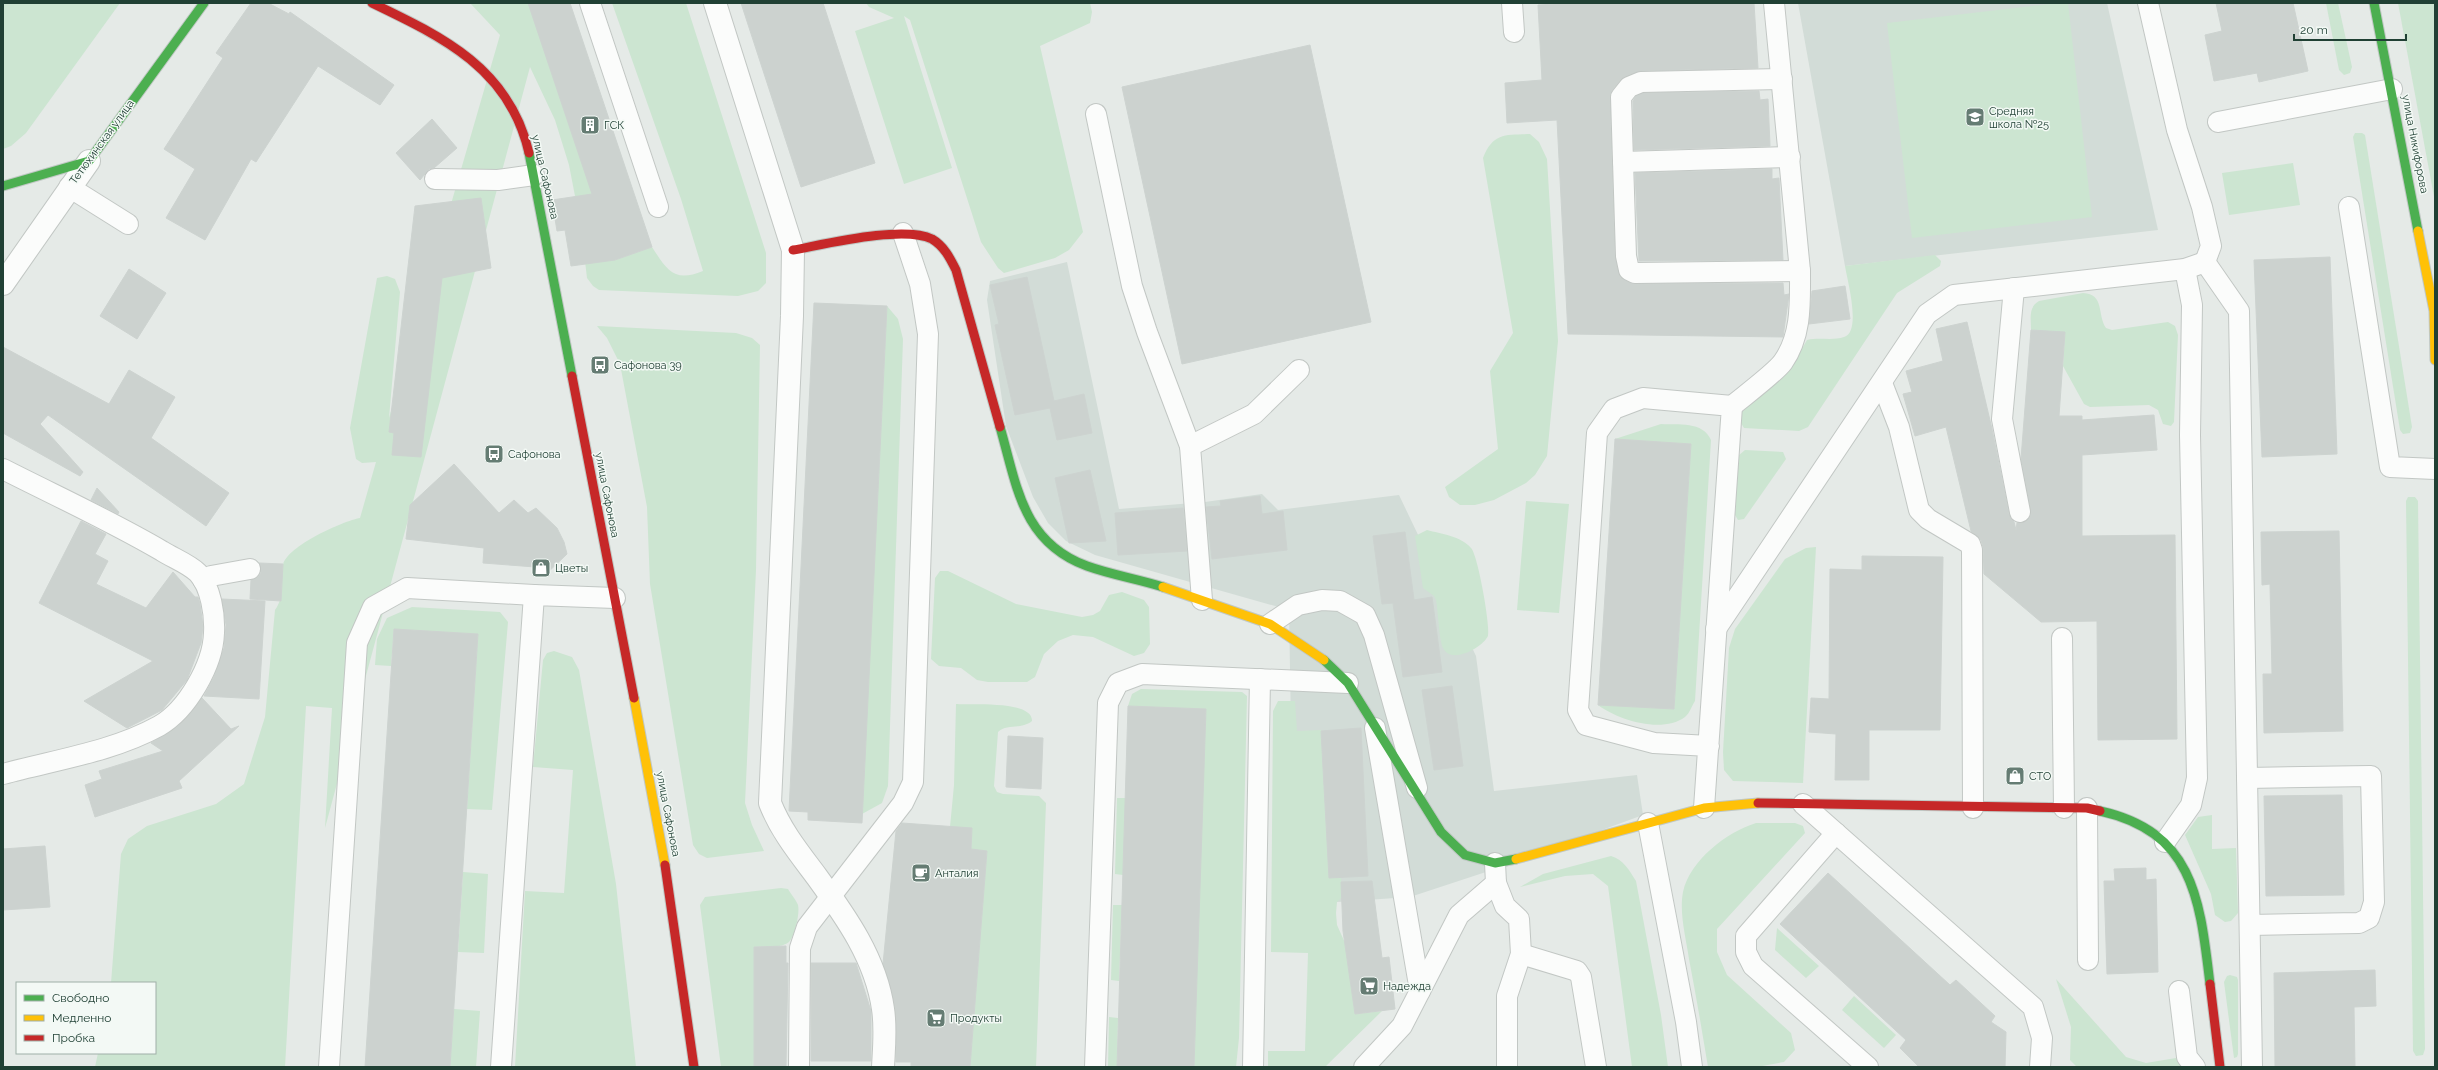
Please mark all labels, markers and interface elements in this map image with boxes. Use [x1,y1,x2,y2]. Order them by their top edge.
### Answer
scale bar [2294,16,2406,42]
text: 20 m [2300,23,2328,37]
street label: улица Никифорова [2399,94,2431,194]
street label: Тетюхинская улица [67,97,137,187]
place label: Средняя школа №25 [1989,105,2049,131]
school or university icon: Средняя школа №25 [1964,106,1986,128]
building icon: ГСК [579,114,601,136]
place label: ГСК [604,119,624,132]
street label: улица Сафонова [529,133,561,221]
bus stop icon: Сафонова 39 [589,354,611,376]
place label: Сафонова 39 [614,359,682,372]
bus stop icon: Сафонова [483,443,505,465]
place label: Сафонова [508,448,561,461]
street label: улица Сафонова [592,451,622,539]
shop icon: Цветы [530,557,552,579]
place label: Цветы [555,562,588,575]
shop icon: СТО [2004,765,2026,787]
street label: улица Сафонова [653,770,683,858]
place label: СТО [2029,770,2051,783]
cafe icon: Анталия [910,862,932,884]
place label: Анталия [935,867,979,880]
supermarket icon: Надежда [1358,975,1380,997]
place label: Надежда [1383,980,1431,993]
legend [16,982,156,1054]
text: Свободно [52,991,109,1005]
supermarket icon: Продукты [925,1007,947,1029]
text: Медленно [52,1011,111,1025]
place label: Продукты [950,1012,1002,1025]
text: Пробка [52,1031,95,1045]

